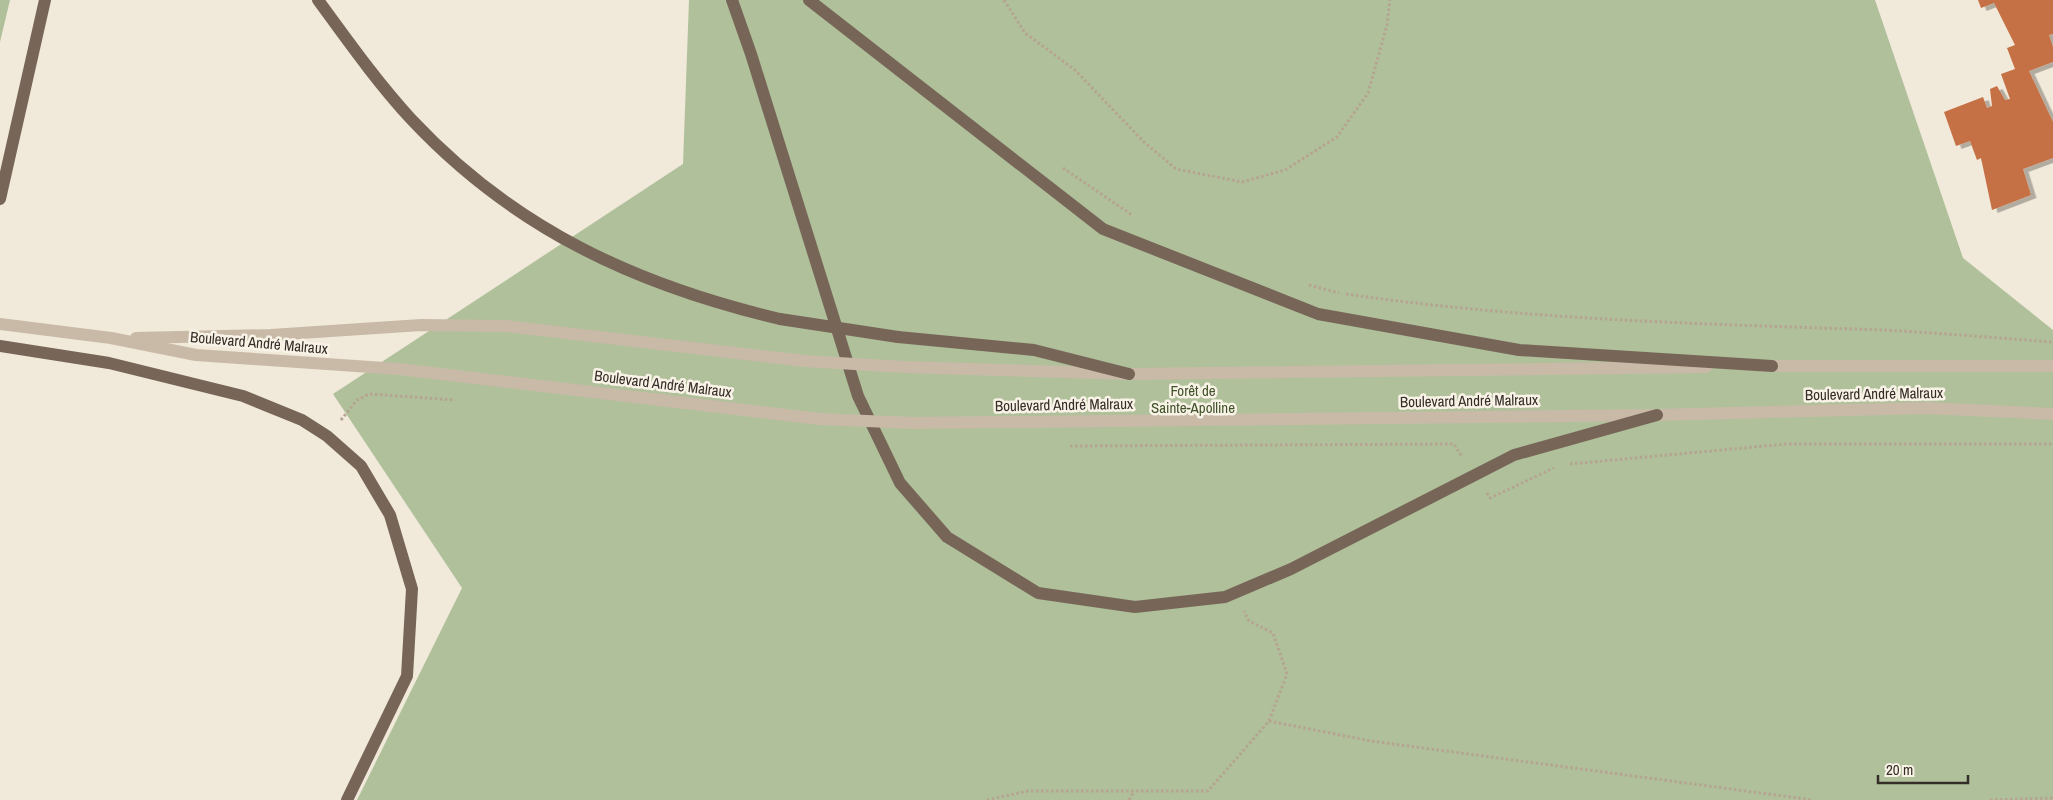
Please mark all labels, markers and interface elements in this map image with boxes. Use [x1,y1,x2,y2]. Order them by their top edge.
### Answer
street label: Boulevard André Malraux [189,326,330,359]
street label: Boulevard André Malraux [593,365,734,402]
park label: Forêt de Sainte-Apolline [1151,380,1235,418]
street label: Boulevard André Malraux [1805,382,1944,405]
street label: Boulevard André Malraux [1400,389,1539,412]
street label: Boulevard André Malraux [995,393,1134,416]
scale bar [1878,752,1968,784]
text: 20 m [1886,759,1913,780]

